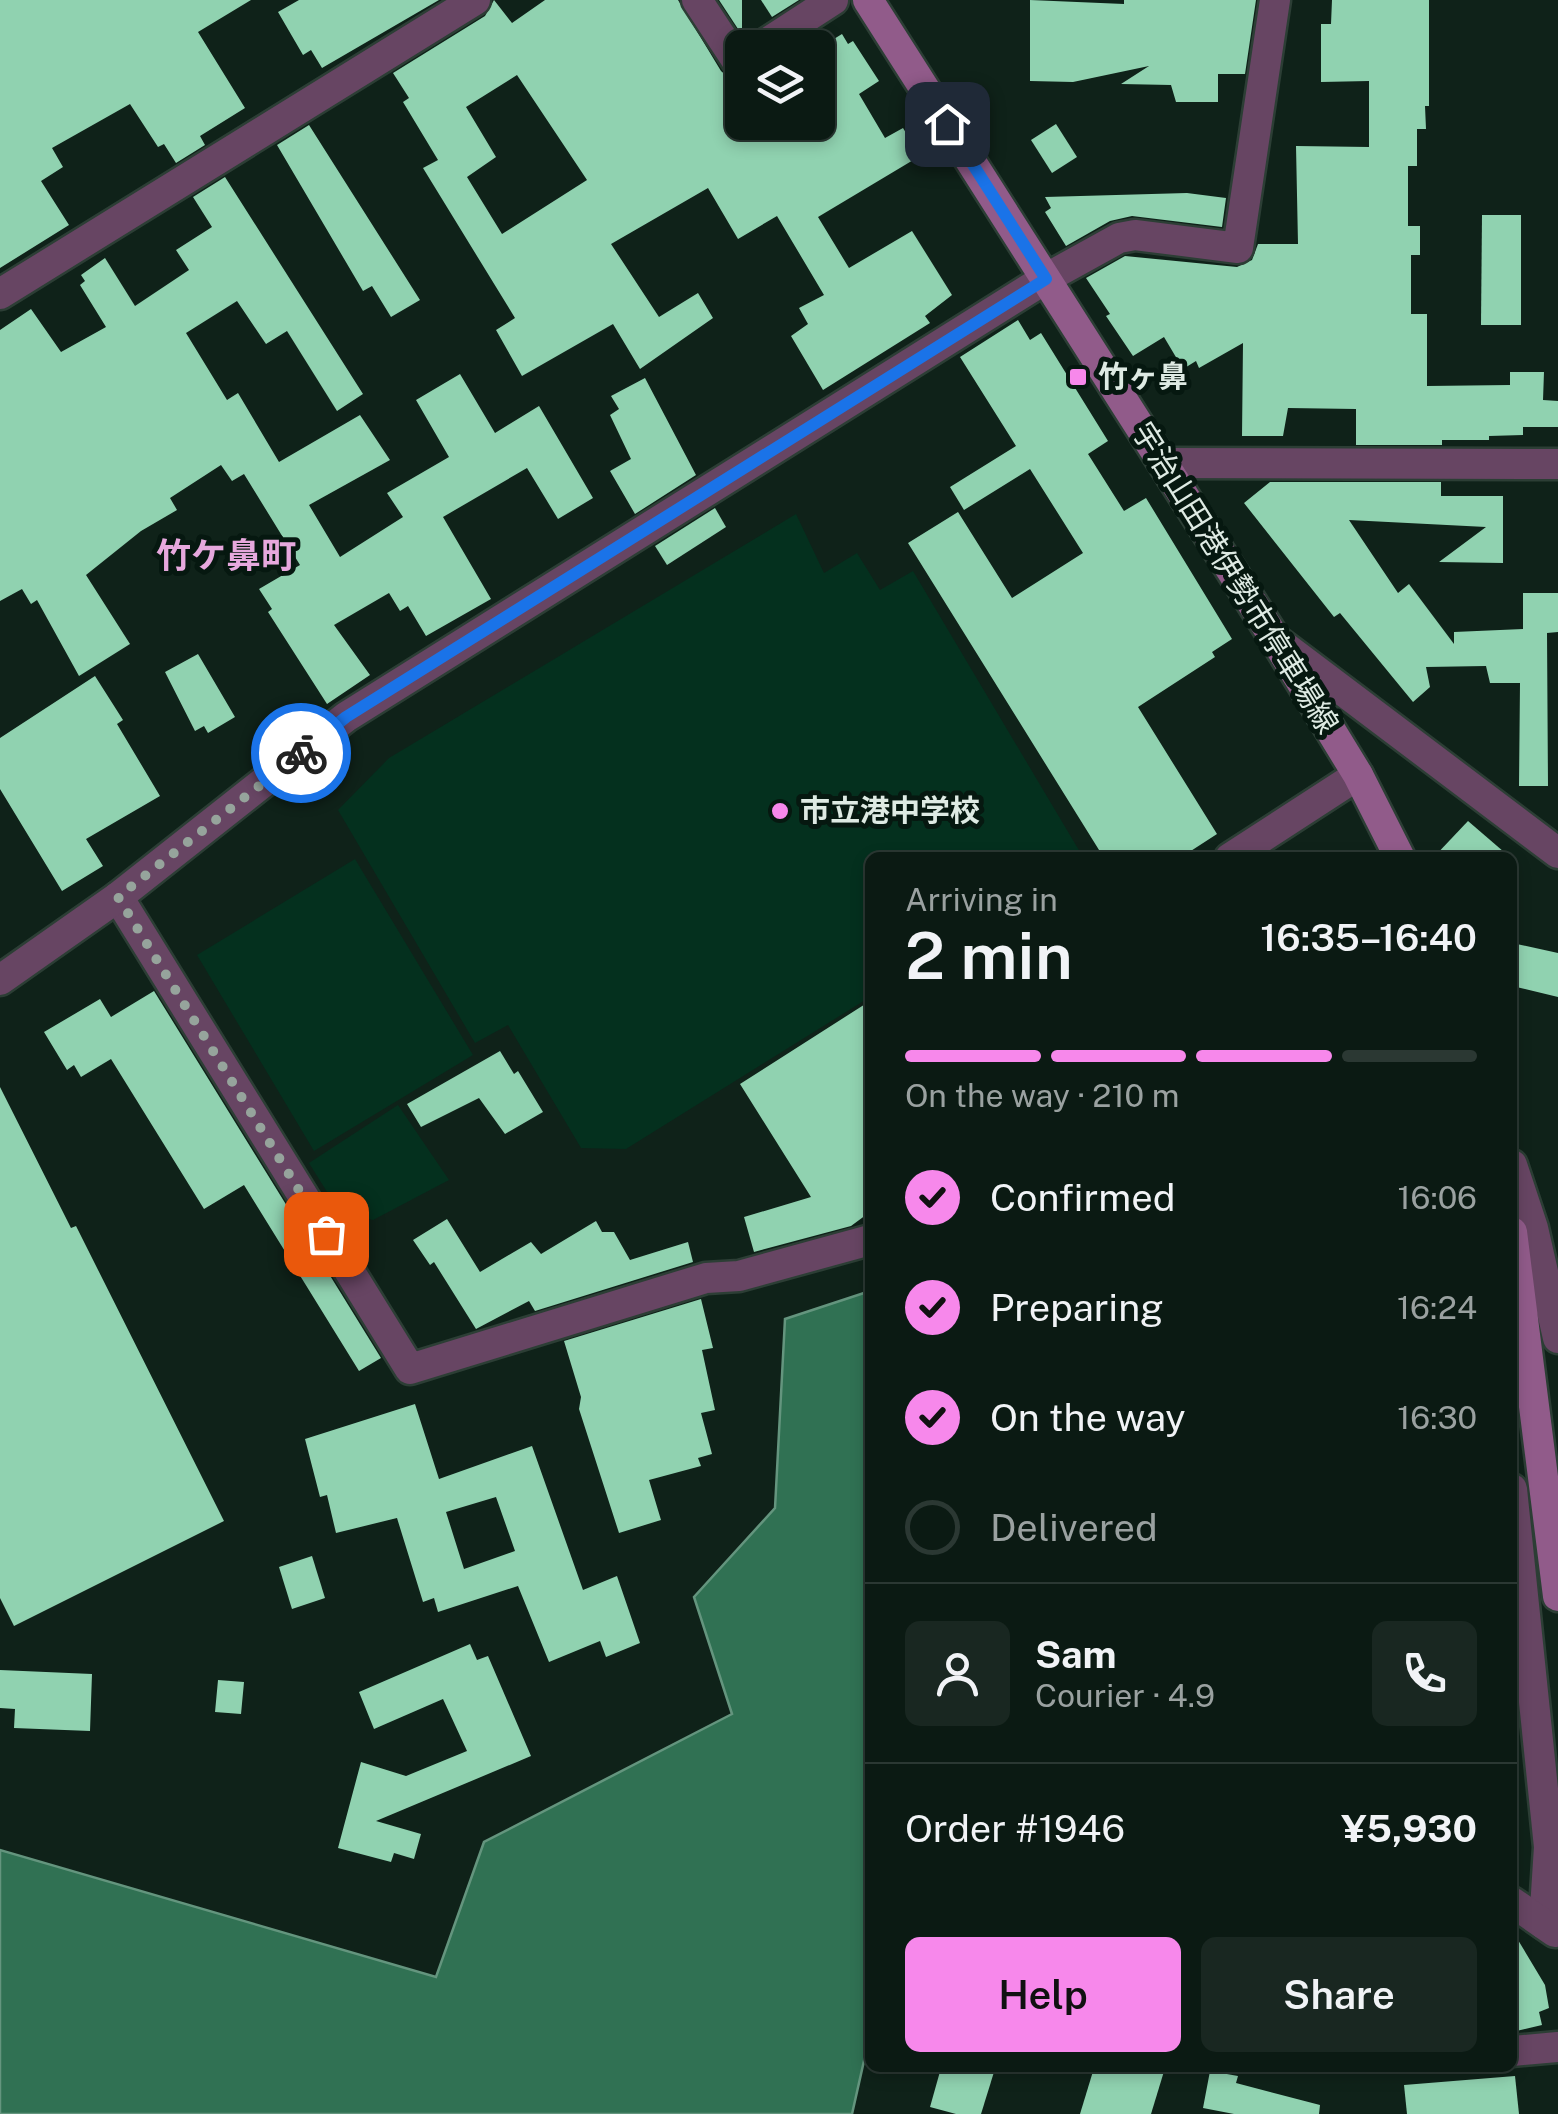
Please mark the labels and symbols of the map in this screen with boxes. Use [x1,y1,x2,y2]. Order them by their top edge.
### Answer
pin [905,82,990,167]
place label: 竹ヶ鼻 [1098,358,1188,394]
marker: 竹ヶ鼻 [1067,366,1089,388]
street label: 宇治山田港伊勢市停車場線 [1125,415,1346,740]
district label: 竹ケ鼻町 [156,535,296,576]
courier [251,703,351,803]
place label: 市立港中学校 [800,792,980,828]
marker: 市立港中学校 [769,800,791,822]
pin [284,1192,369,1277]

